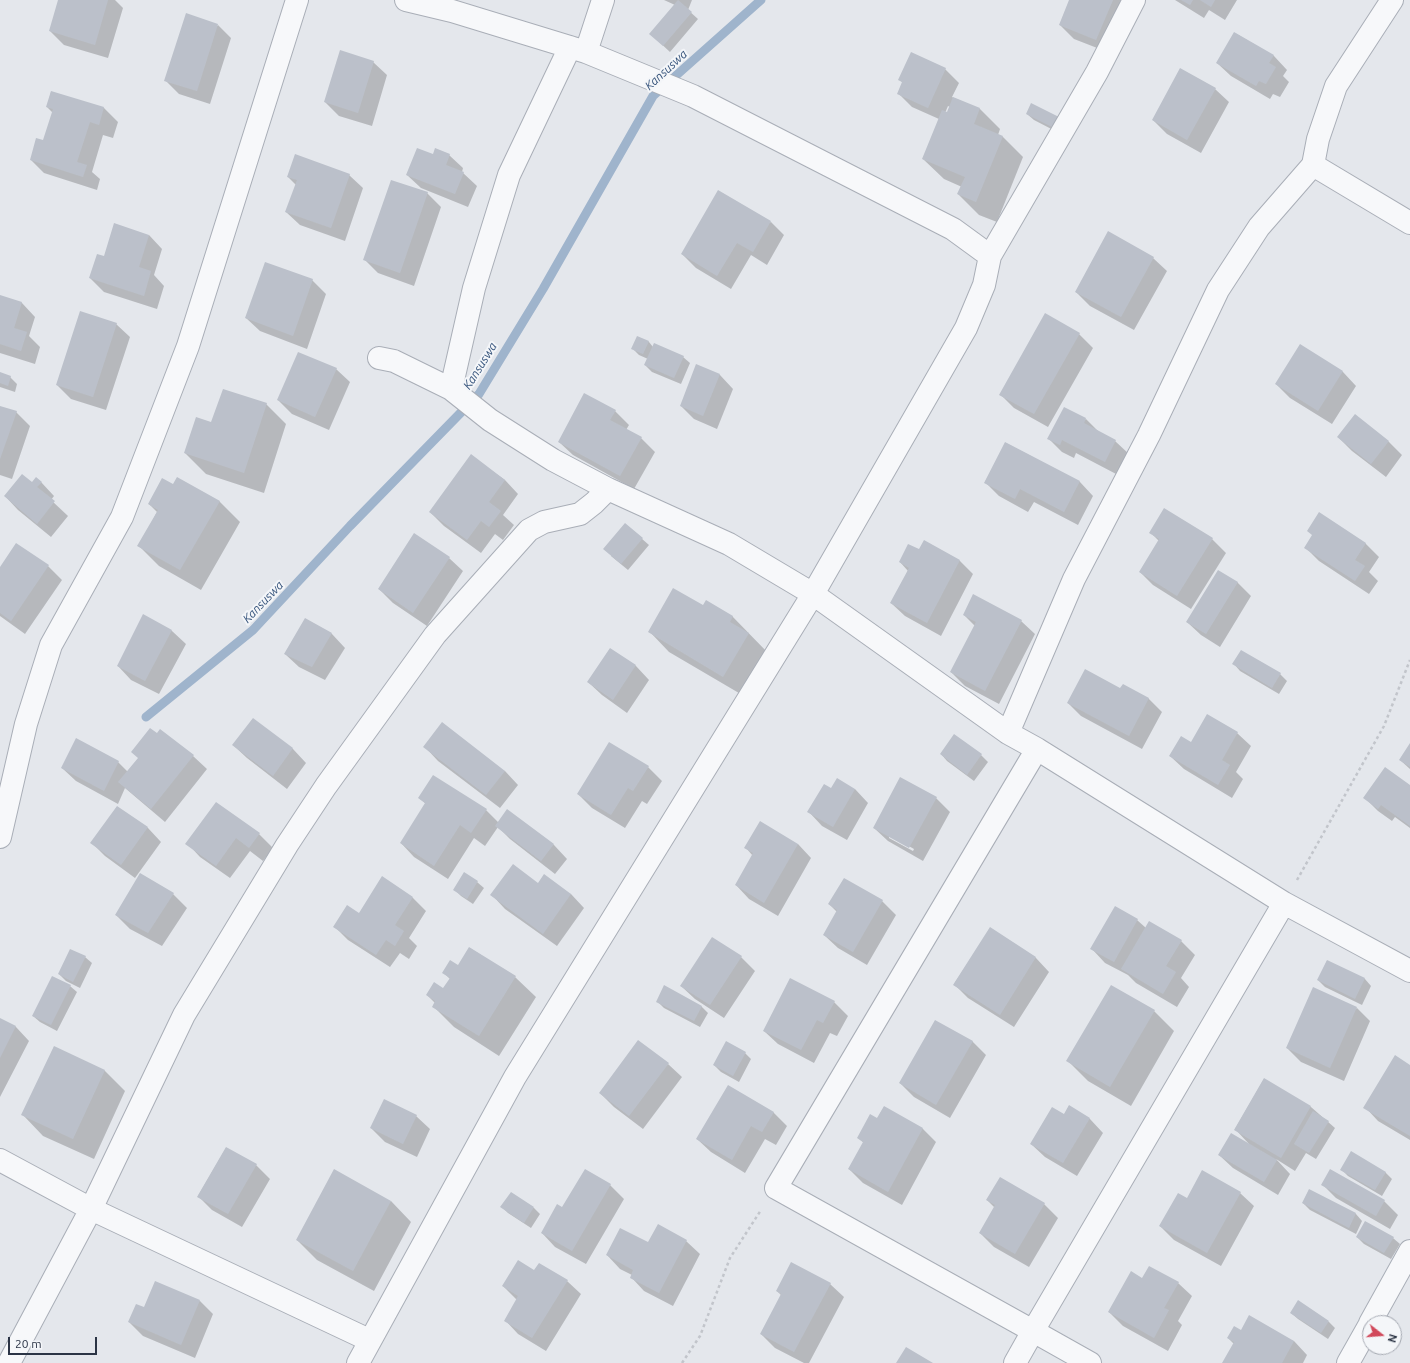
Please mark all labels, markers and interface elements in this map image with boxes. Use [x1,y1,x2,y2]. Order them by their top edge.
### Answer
water label: Kansuswa [642,47,690,93]
water label: Kansuswa [460,340,500,392]
water label: Kansuswa [240,578,286,626]
north arrow [1362,1315,1402,1355]
scale bar [10,1329,99,1355]
text: N [1386,1333,1399,1344]
text: 20 m [15,1337,42,1350]

